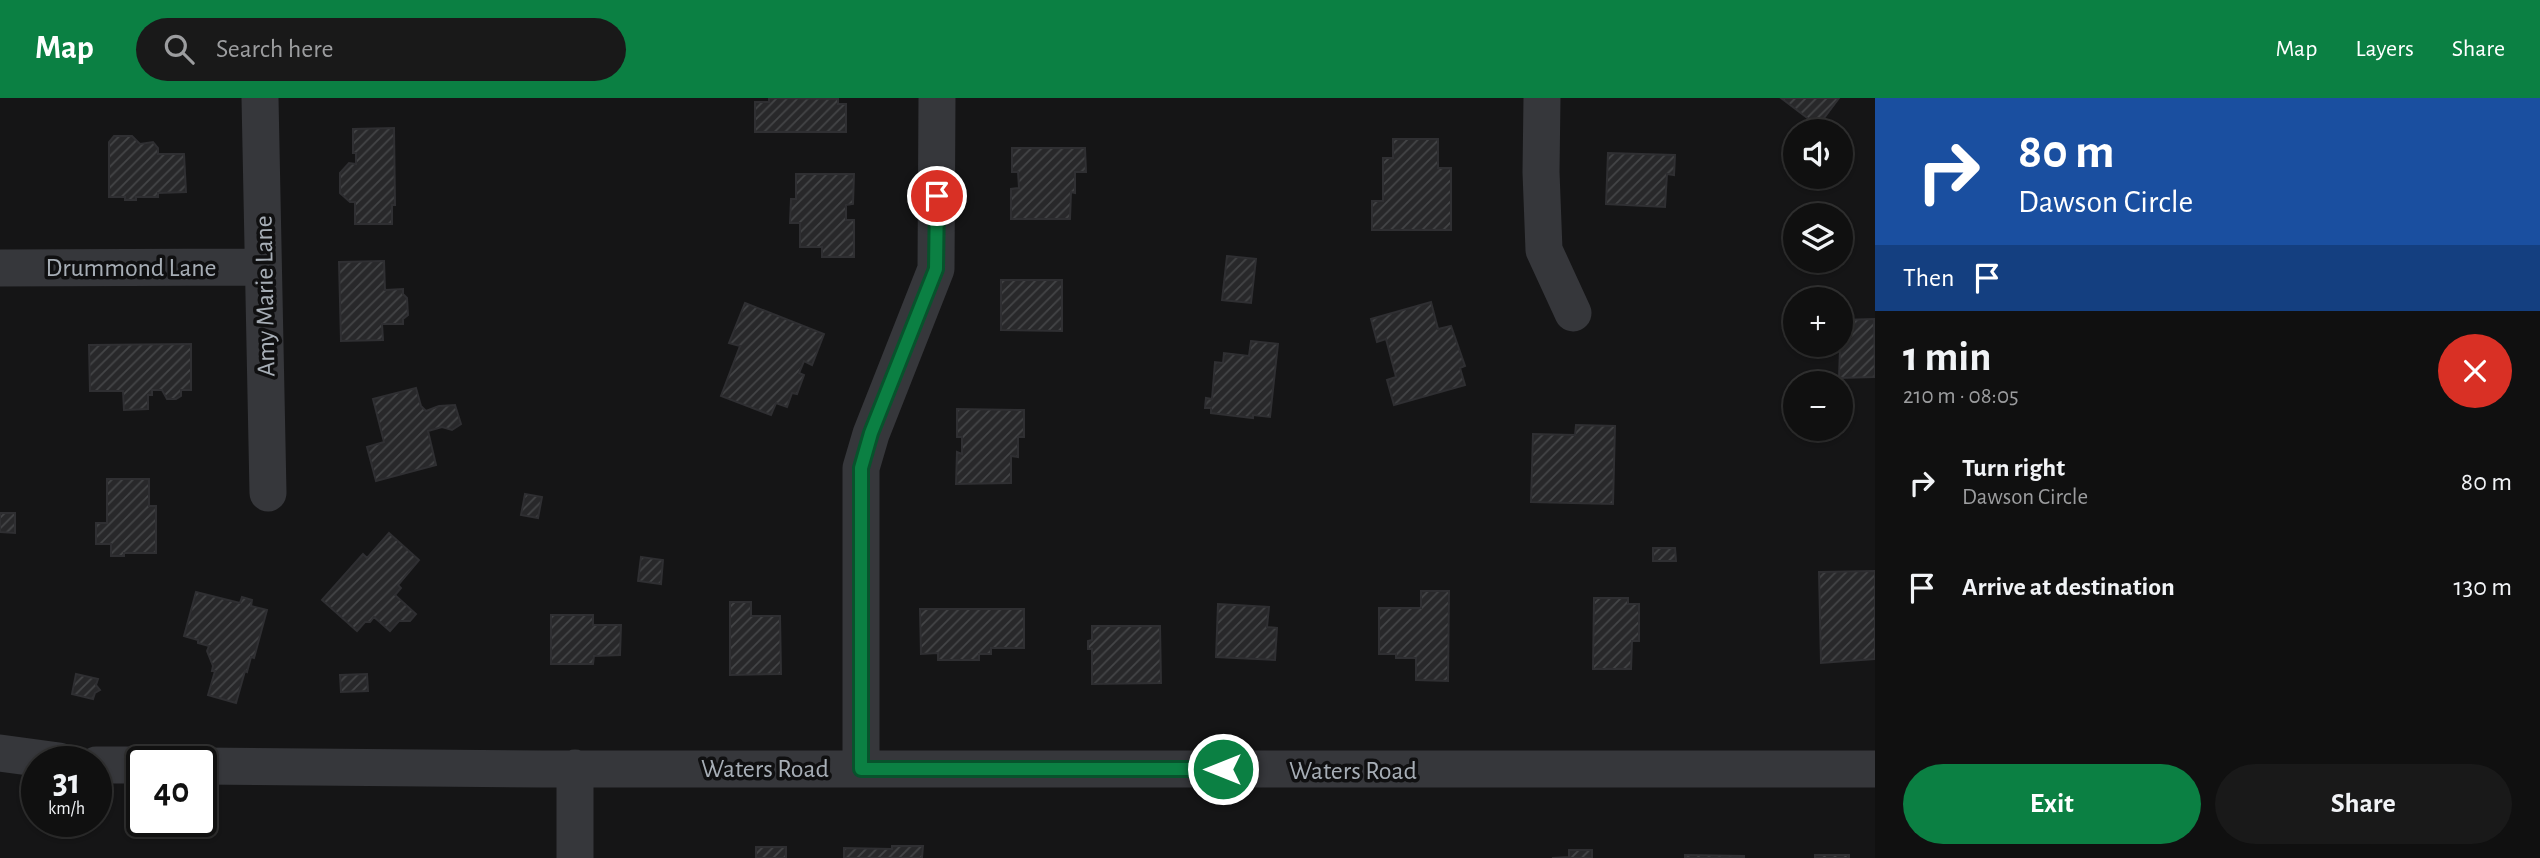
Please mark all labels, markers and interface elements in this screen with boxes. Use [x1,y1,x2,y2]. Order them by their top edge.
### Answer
search box [136,18,626,81]
icon: search [160,30,198,68]
text: Map [35,32,94,65]
text: Search here [216,36,334,62]
text: Map [2275,37,2317,61]
text: Layers [2355,37,2414,61]
text: Share [2452,37,2505,61]
map controls [1783,119,1853,441]
button: sound [1783,119,1853,189]
icon: right [1903,126,1994,217]
text: 80 m [2018,128,2115,177]
pin [907,166,967,226]
icon: arrive [918,177,956,215]
text: Dawson Circle [2018,186,2193,218]
button: layers [1783,203,1853,273]
street label: Amy Marie Lane [251,215,279,377]
street label: Drummond Lane [45,255,217,281]
icon: arrive [1968,259,2006,297]
text: Then [1903,265,1954,291]
button: + [1783,287,1853,357]
button: close [2438,334,2512,408]
text: 1 min [1903,336,1992,378]
button: − [1783,371,1853,441]
text: 210 m · 08:05 [1903,385,2019,408]
text: Turn right [1962,455,2065,481]
icon: right [1903,464,1941,502]
text: 80 m [2461,469,2512,495]
text: Dawson Circle [1962,486,2088,509]
icon: arrive [1903,569,1941,607]
text: Arrive at destination [1962,574,2175,600]
text: 130 m [2454,574,2512,600]
position arrow [1186,732,1260,806]
speed limit sign: 40 [126,746,217,837]
street label: Waters Road [701,756,829,782]
street label: Waters Road [1289,758,1417,784]
button: Exit [1903,764,2201,844]
button: Share [2215,764,2512,844]
text: 31 [53,765,80,800]
text: km/h [48,800,85,818]

